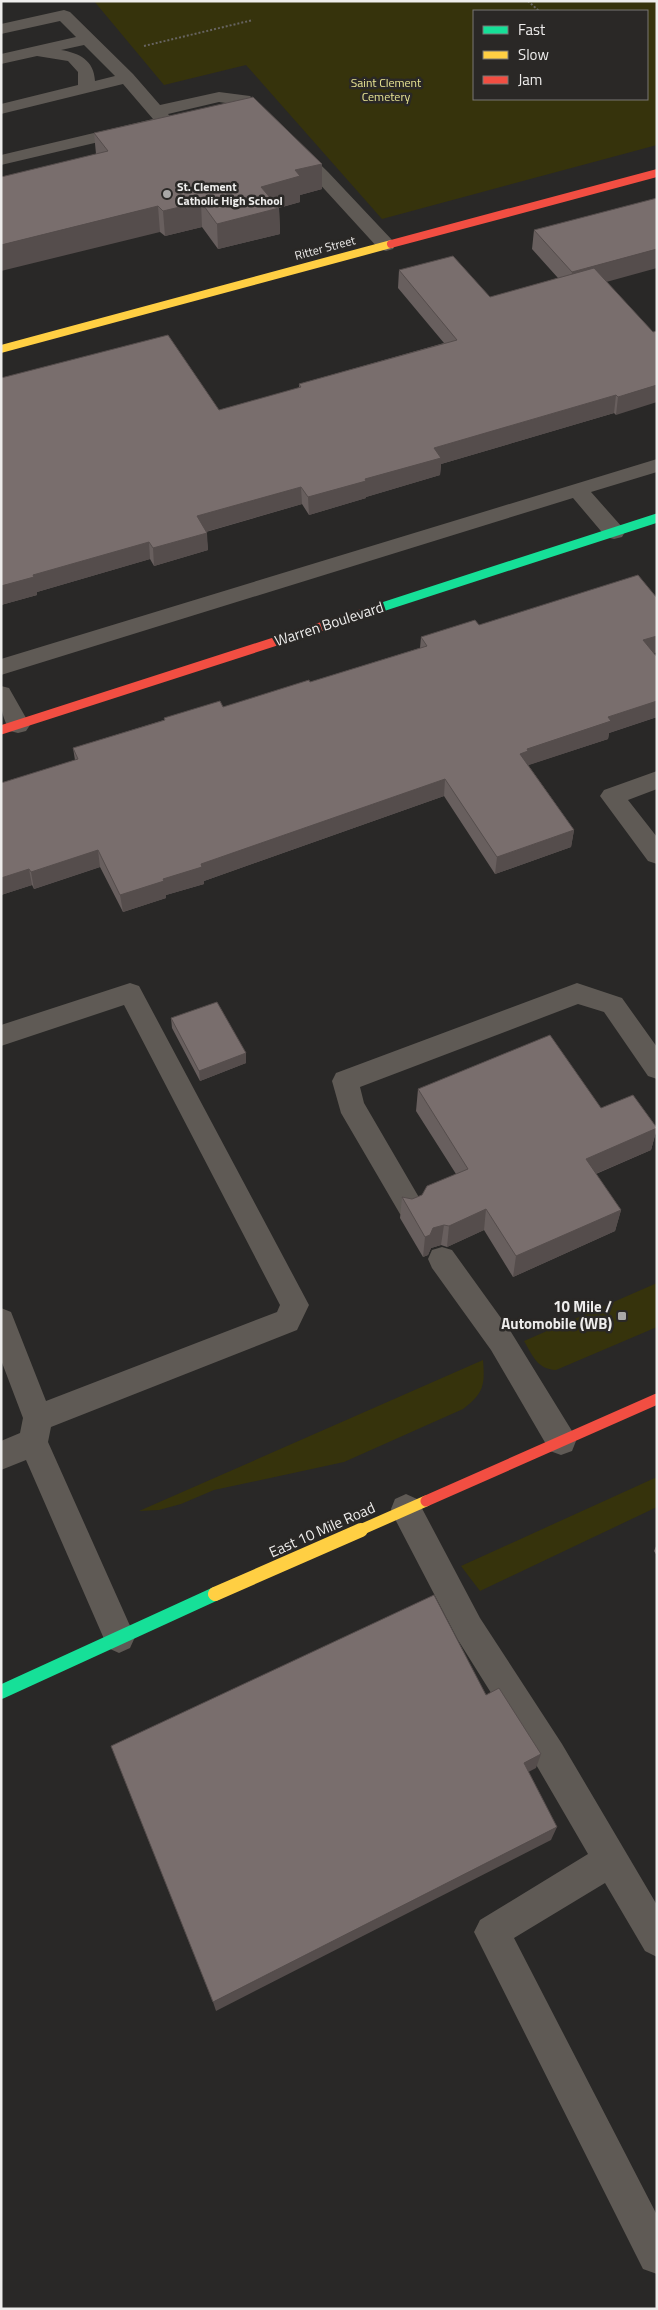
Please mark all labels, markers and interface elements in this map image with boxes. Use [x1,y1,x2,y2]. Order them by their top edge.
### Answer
legend [473,10,648,100]
text: Fast [518,18,546,41]
text: Slow [518,43,549,66]
text: Jam [518,68,542,91]
park label: Saint Clement Cemetery [351,73,422,106]
place label: St. Clement Catholic High School [177,177,283,210]
marker: St. Clement Catholic High School [161,188,173,200]
street label: Ritter Street [292,230,358,265]
street label: Warren Boulevard [271,595,386,652]
place label: 10 Mile / Automobile (WB) [501,1295,612,1335]
marker: 10 Mile / Automobile (WB) [616,1310,628,1322]
street label: East 10 Mile Road [265,1496,379,1563]

